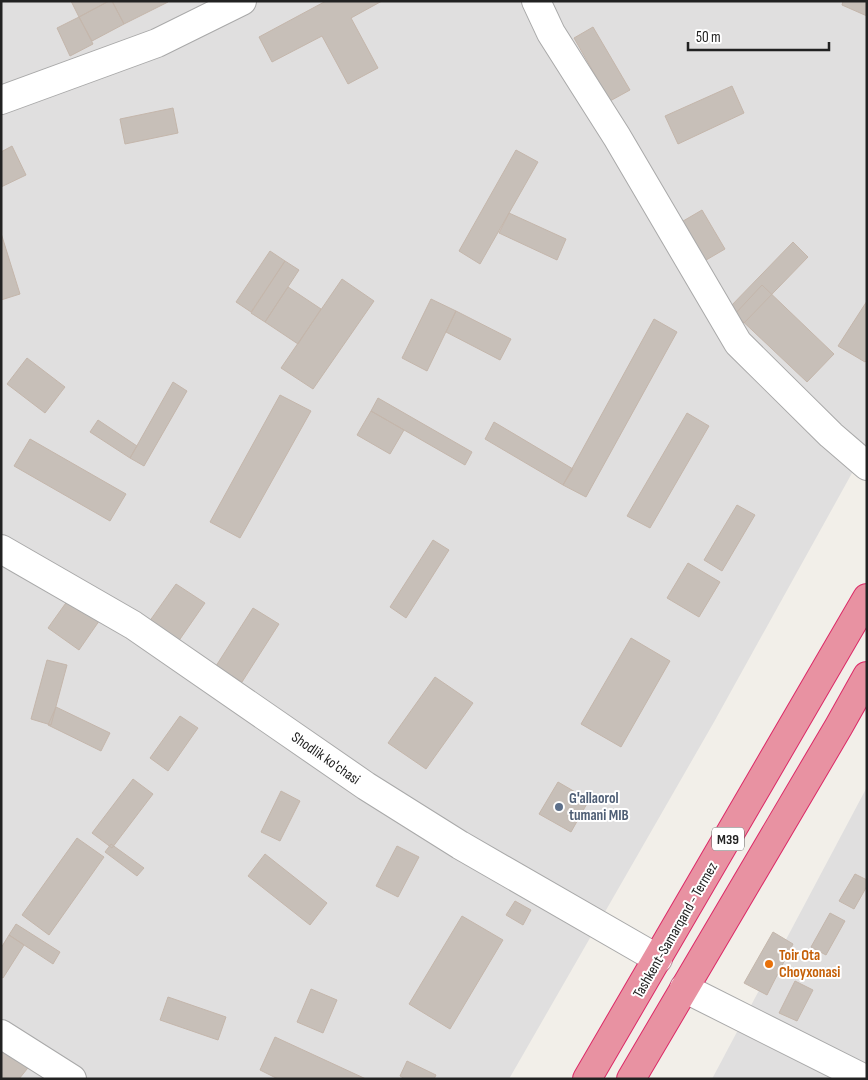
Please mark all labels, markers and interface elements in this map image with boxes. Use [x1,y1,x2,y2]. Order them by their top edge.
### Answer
scale bar [688,20,829,52]
text: 50 m [696,28,721,47]
street label: Shodlik ko'chasi [288,728,364,789]
place label: G'allaorol tumani MIB [569,789,629,825]
marker: G'allaorol tumani MIB [553,801,565,813]
road number: M39 [712,828,744,851]
street label: Tashkent-Samarqand - Termez [629,858,722,1002]
place label: Toir Ota Choyxonasi [779,946,840,982]
marker: Toir Ota Choyxonasi [763,958,775,970]

